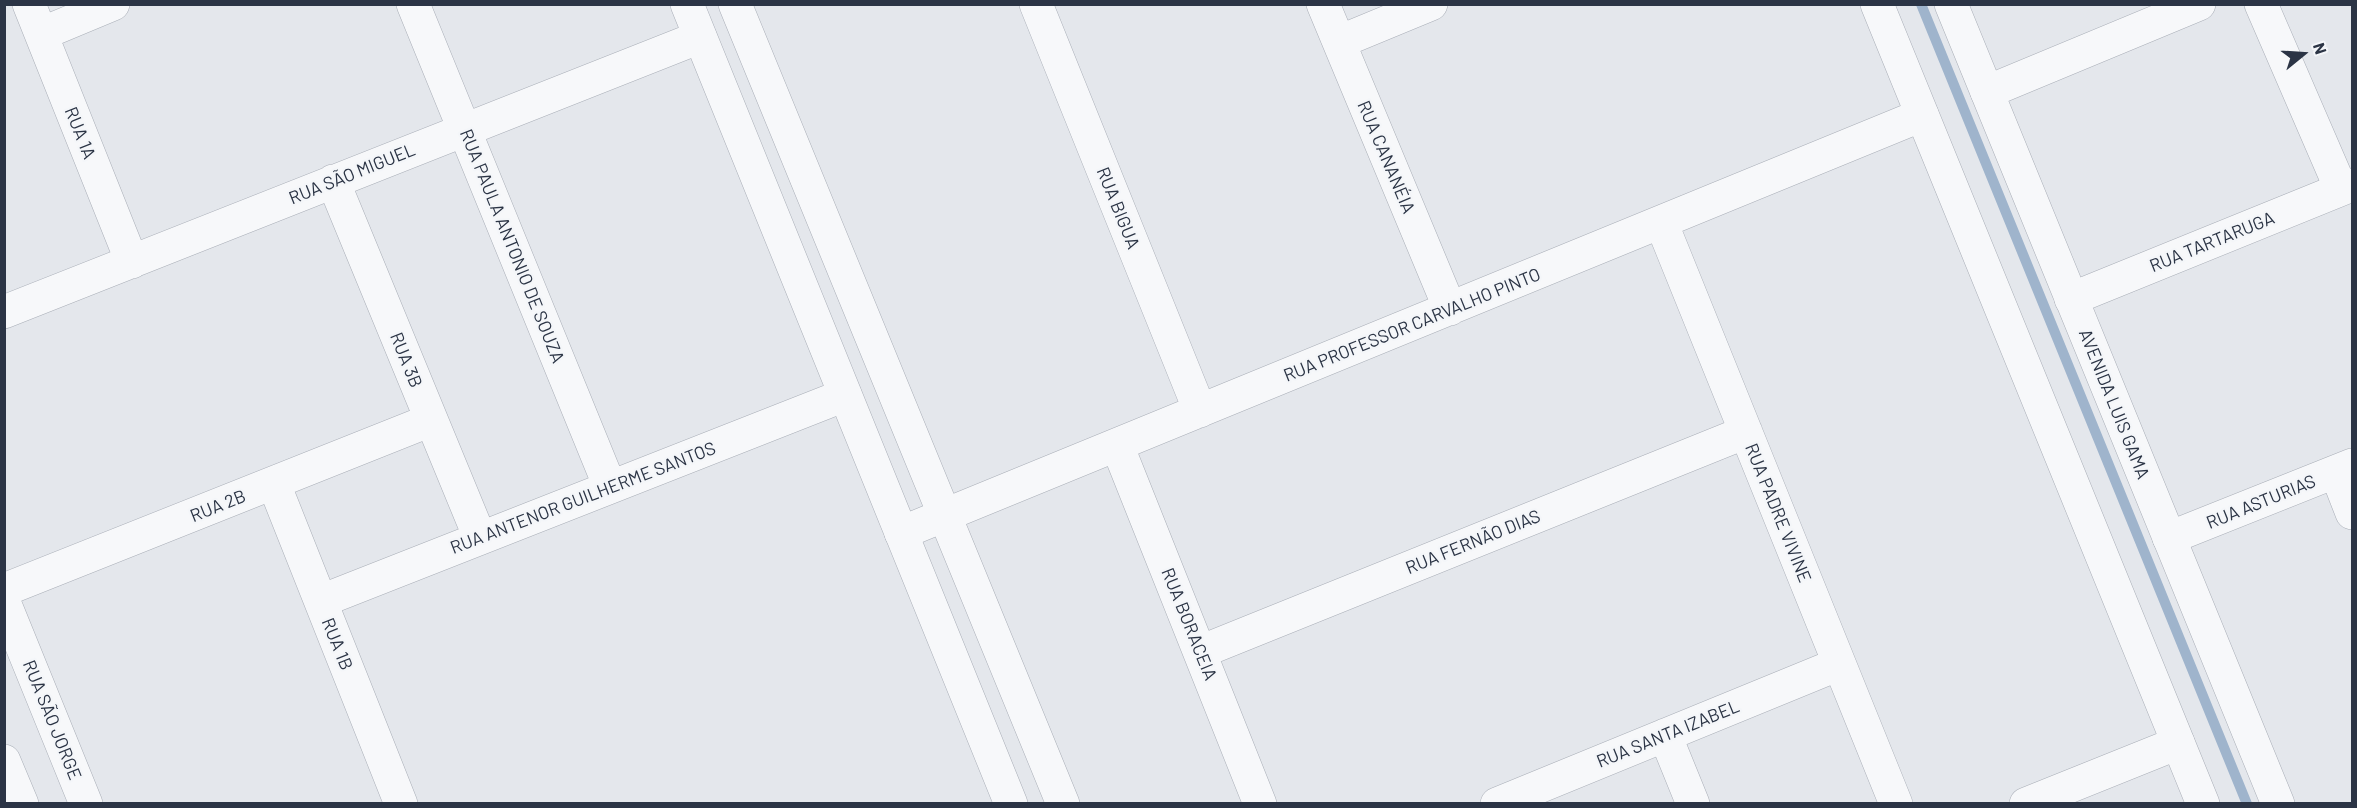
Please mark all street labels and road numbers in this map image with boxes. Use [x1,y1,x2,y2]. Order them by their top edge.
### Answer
street label: RUA CANANÉIA [1353,97,1419,217]
street label: RUA 1A [60,104,100,162]
street label: RUA PAULA ANTONIO DE SOUZA [455,126,569,366]
street label: RUA SÃO MIGUEL [286,139,418,209]
street label: RUA BIGUA [1092,164,1144,252]
street label: RUA TARTARUGA [2146,207,2278,277]
street label: RUA PROFESSOR CARVALHO PINTO [1280,263,1544,387]
street label: AVENIDA LUIS GAMA [2074,326,2154,482]
street label: RUA 3B [385,329,427,391]
street label: RUA ANTENOR GUILHERME SANTOS [447,437,719,559]
street label: RUA PADRE VIVINE [1740,440,1816,586]
street label: RUA ASTURIAS [2203,470,2319,534]
street label: RUA 2B [187,485,249,527]
street label: RUA FERNÃO DIAS [1402,505,1544,579]
street label: RUA BORACEIA [1157,565,1221,683]
street label: RUA 1B [317,615,357,673]
street label: RUA SÃO JORGE [18,657,86,783]
street label: RUA SANTA IZABEL [1593,695,1743,773]

